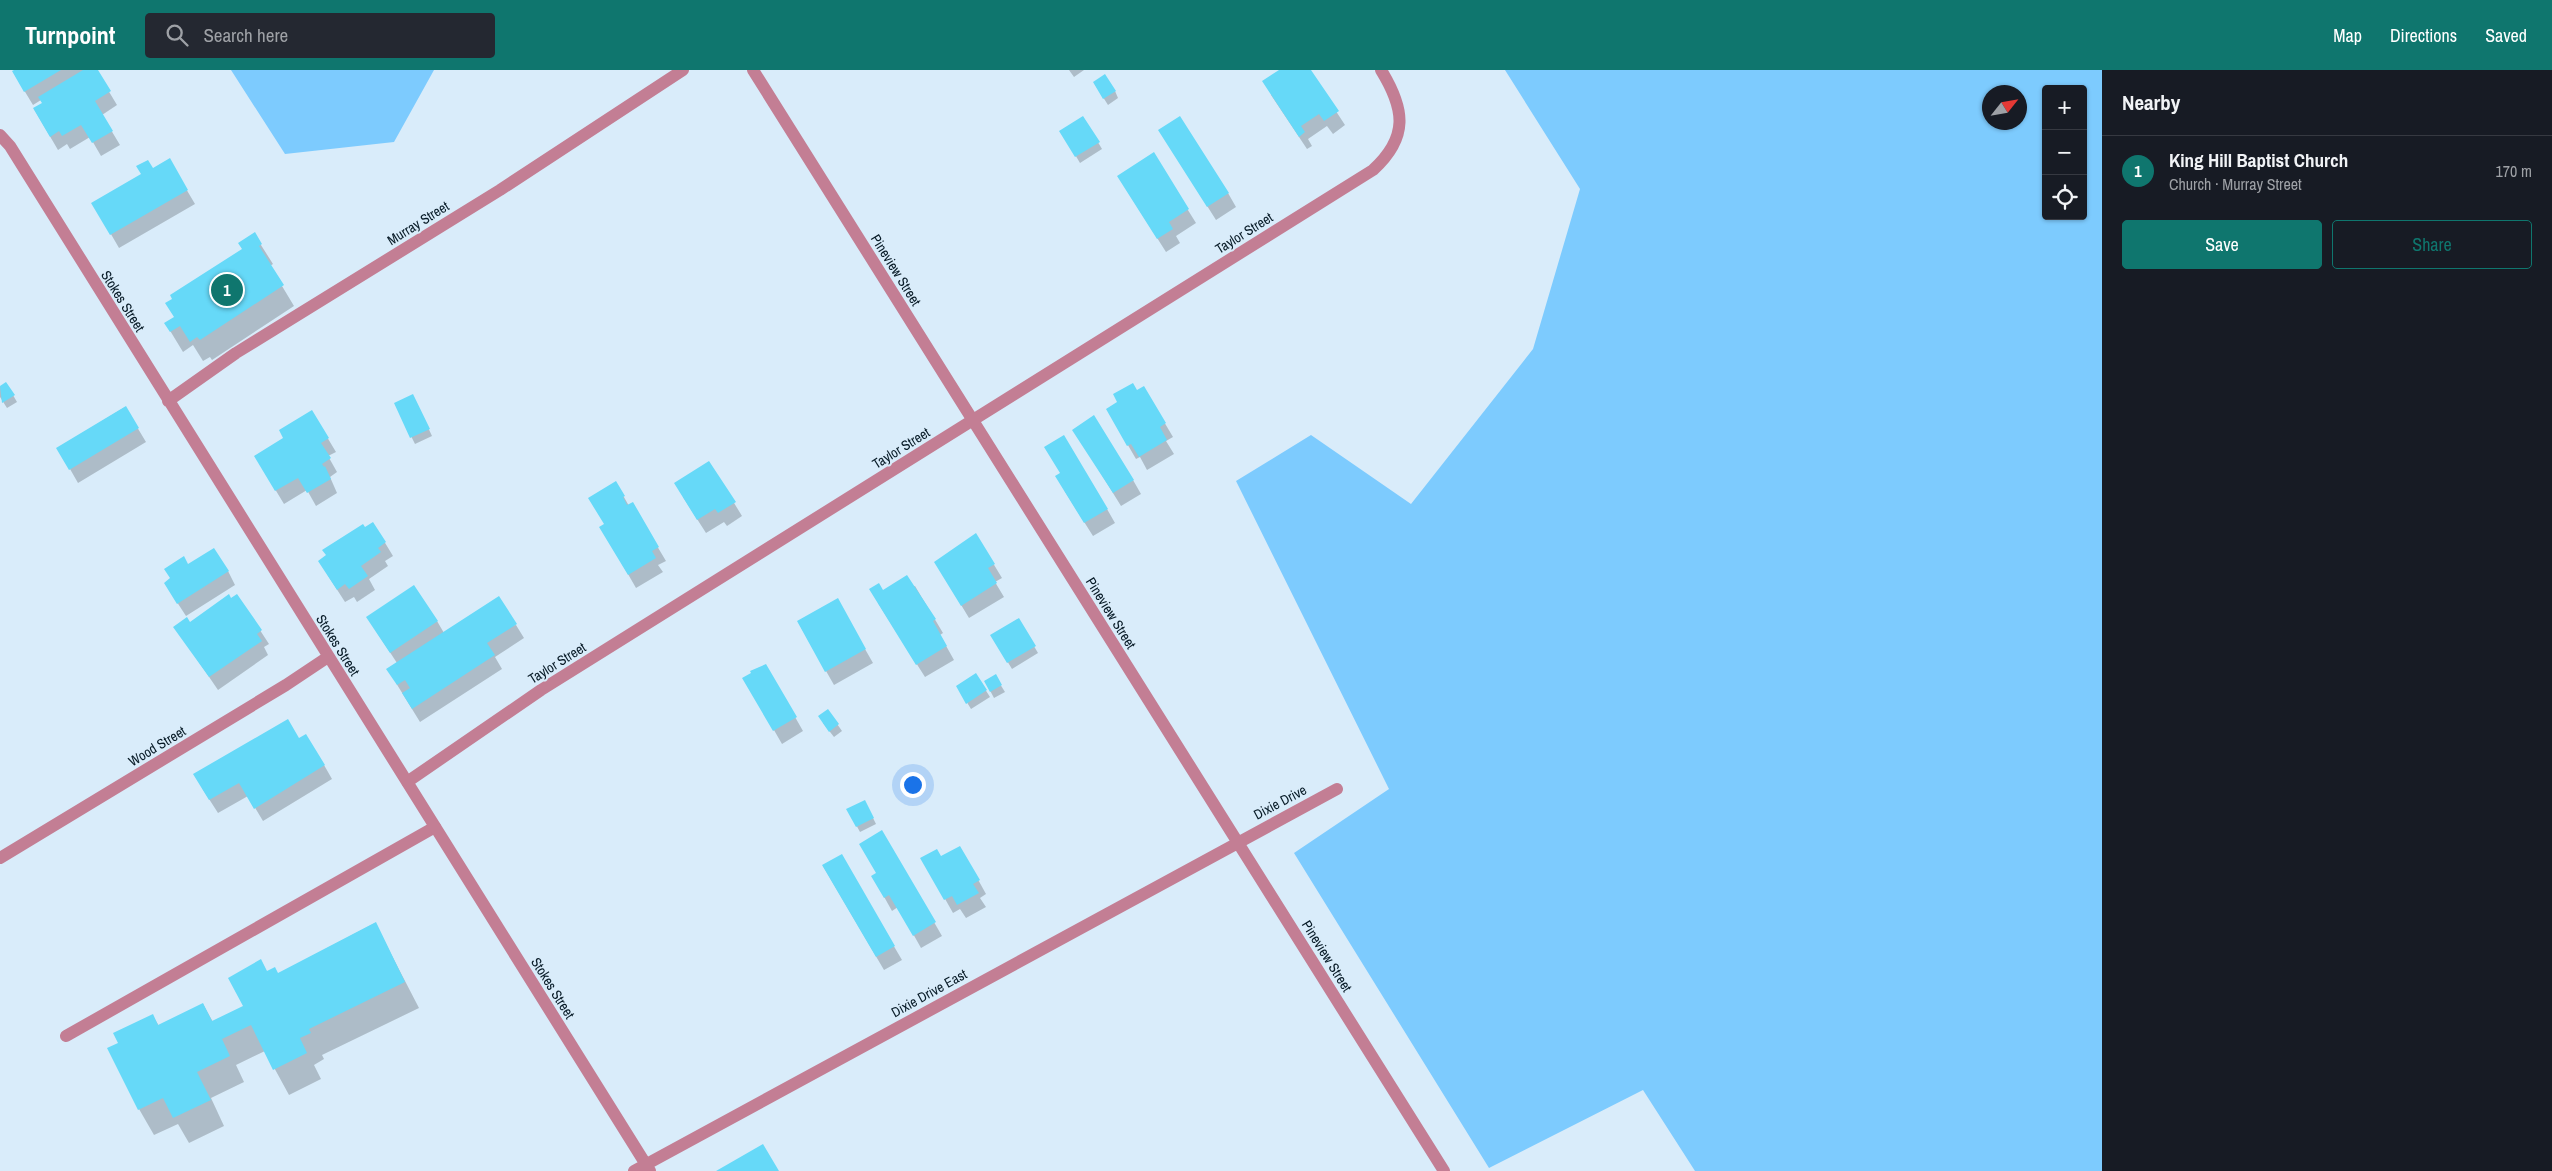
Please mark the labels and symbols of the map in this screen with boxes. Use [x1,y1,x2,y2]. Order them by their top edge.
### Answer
north arrow [1982,85,2027,130]
street label: Murray Street [384,197,452,249]
street label: Taylor Street [1212,208,1276,258]
street label: Pineview Street [867,231,925,309]
street label: Stokes Street [97,267,149,335]
pin: 1 [211,271,243,309]
street label: Taylor Street [869,423,933,473]
street label: Pineview Street [1082,574,1140,652]
street label: Stokes Street [312,611,364,679]
street label: Taylor Street [525,638,589,688]
street label: Wood Street [125,722,189,770]
your location [900,772,926,798]
street label: Dixie Drive [1250,781,1310,823]
street label: Pineview Street [1298,917,1356,995]
street label: Stokes Street [527,954,579,1022]
street label: Dixie Drive East [888,965,970,1021]

